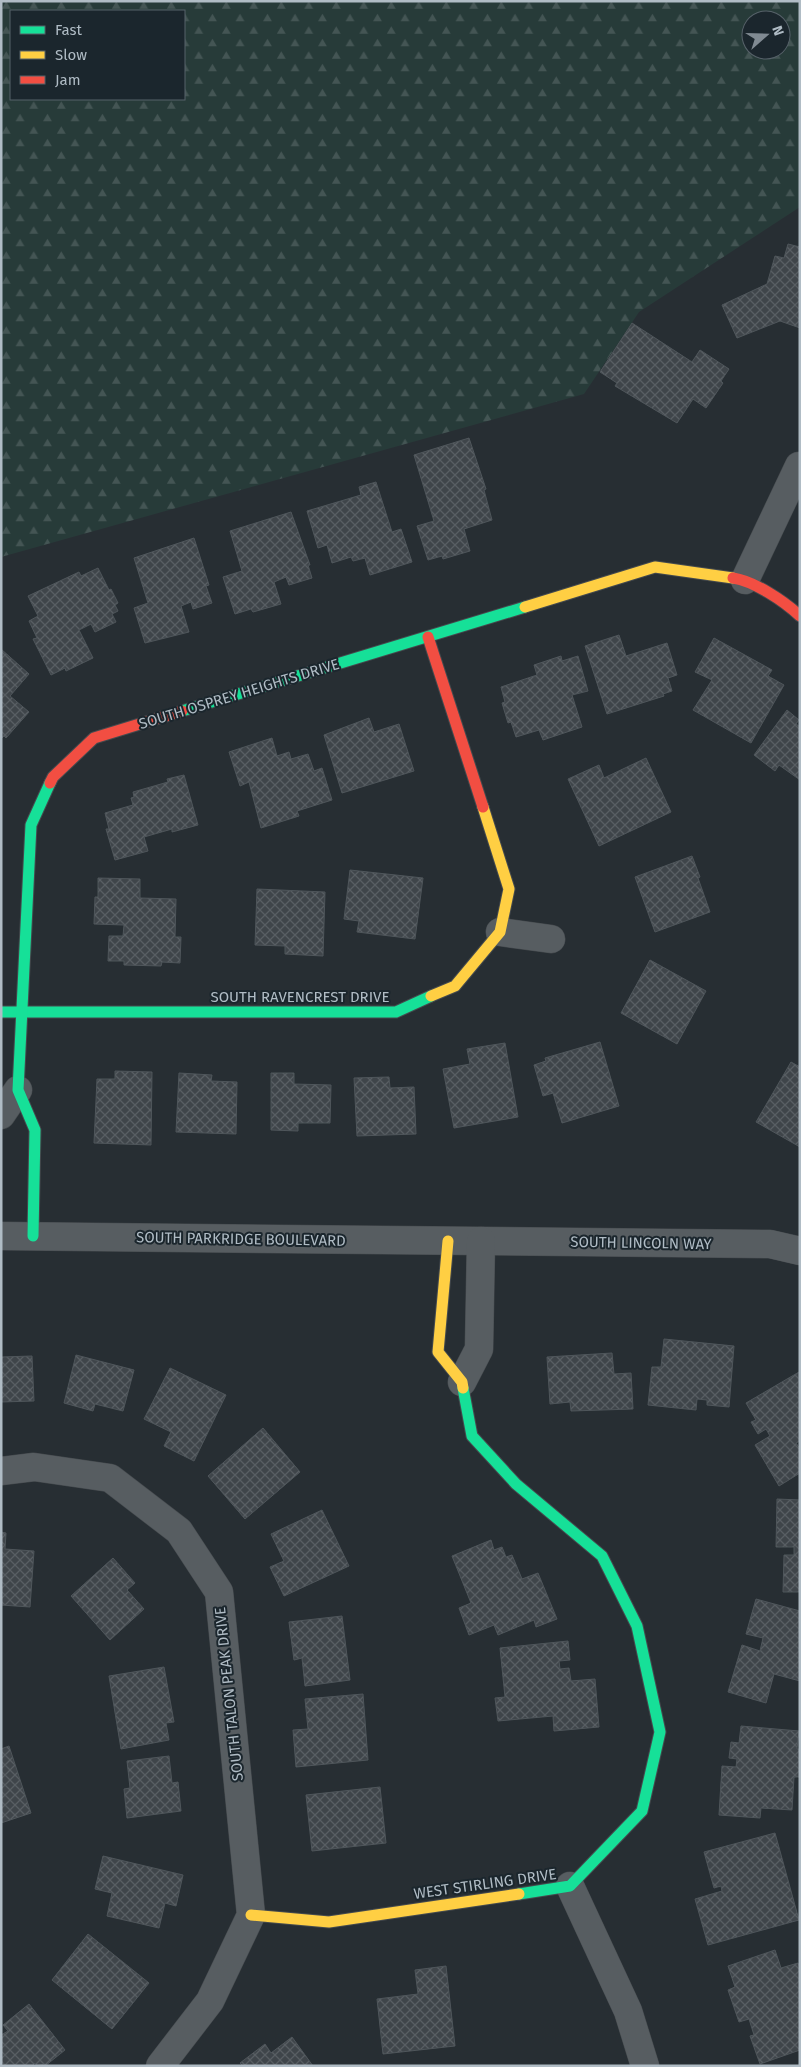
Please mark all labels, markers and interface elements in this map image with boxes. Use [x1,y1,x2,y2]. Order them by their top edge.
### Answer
legend [10,10,185,100]
north arrow [741,10,791,60]
text: Fast [55,21,82,39]
text: N [768,23,787,38]
text: Slow [55,46,87,64]
text: Jam [55,71,81,89]
street label: SOUTH OSPREY HEIGHTS DRIVE [137,655,341,733]
street label: SOUTH RAVENCREST DRIVE [211,988,389,1006]
street label: SOUTH PARKRIDGE BOULEVARD [136,1228,346,1250]
street label: SOUTH LINCOLN WAY [570,1233,713,1253]
street label: SOUTH TALON PEAK DRIVE [211,1606,247,1782]
street label: WEST STIRLING DRIVE [412,1865,558,1903]

